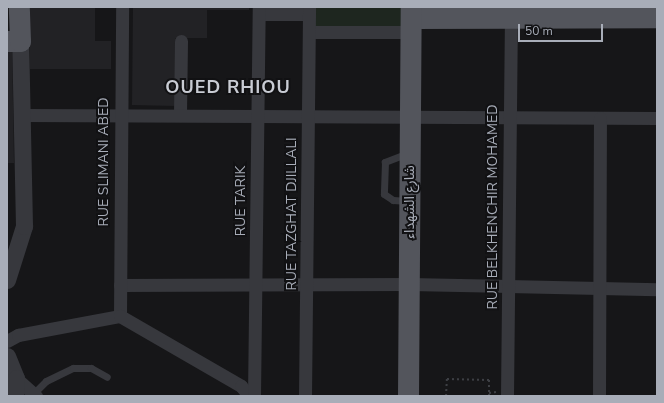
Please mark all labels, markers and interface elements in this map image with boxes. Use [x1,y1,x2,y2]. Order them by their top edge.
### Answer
scale bar [520,16,605,42]
text: 50 m [525,23,553,39]
district label: OUED RHIOU [165,76,291,98]
street label: RUE SLIMANI ABED [96,97,112,227]
street label: RUE BELKHENCHIR MOHAMED [485,104,501,310]
street label: RUE TAZGHAT DJILLALI [284,137,300,291]
street label: شارع الشهداء [402,165,418,239]
street label: RUE TARIK [233,166,249,236]

